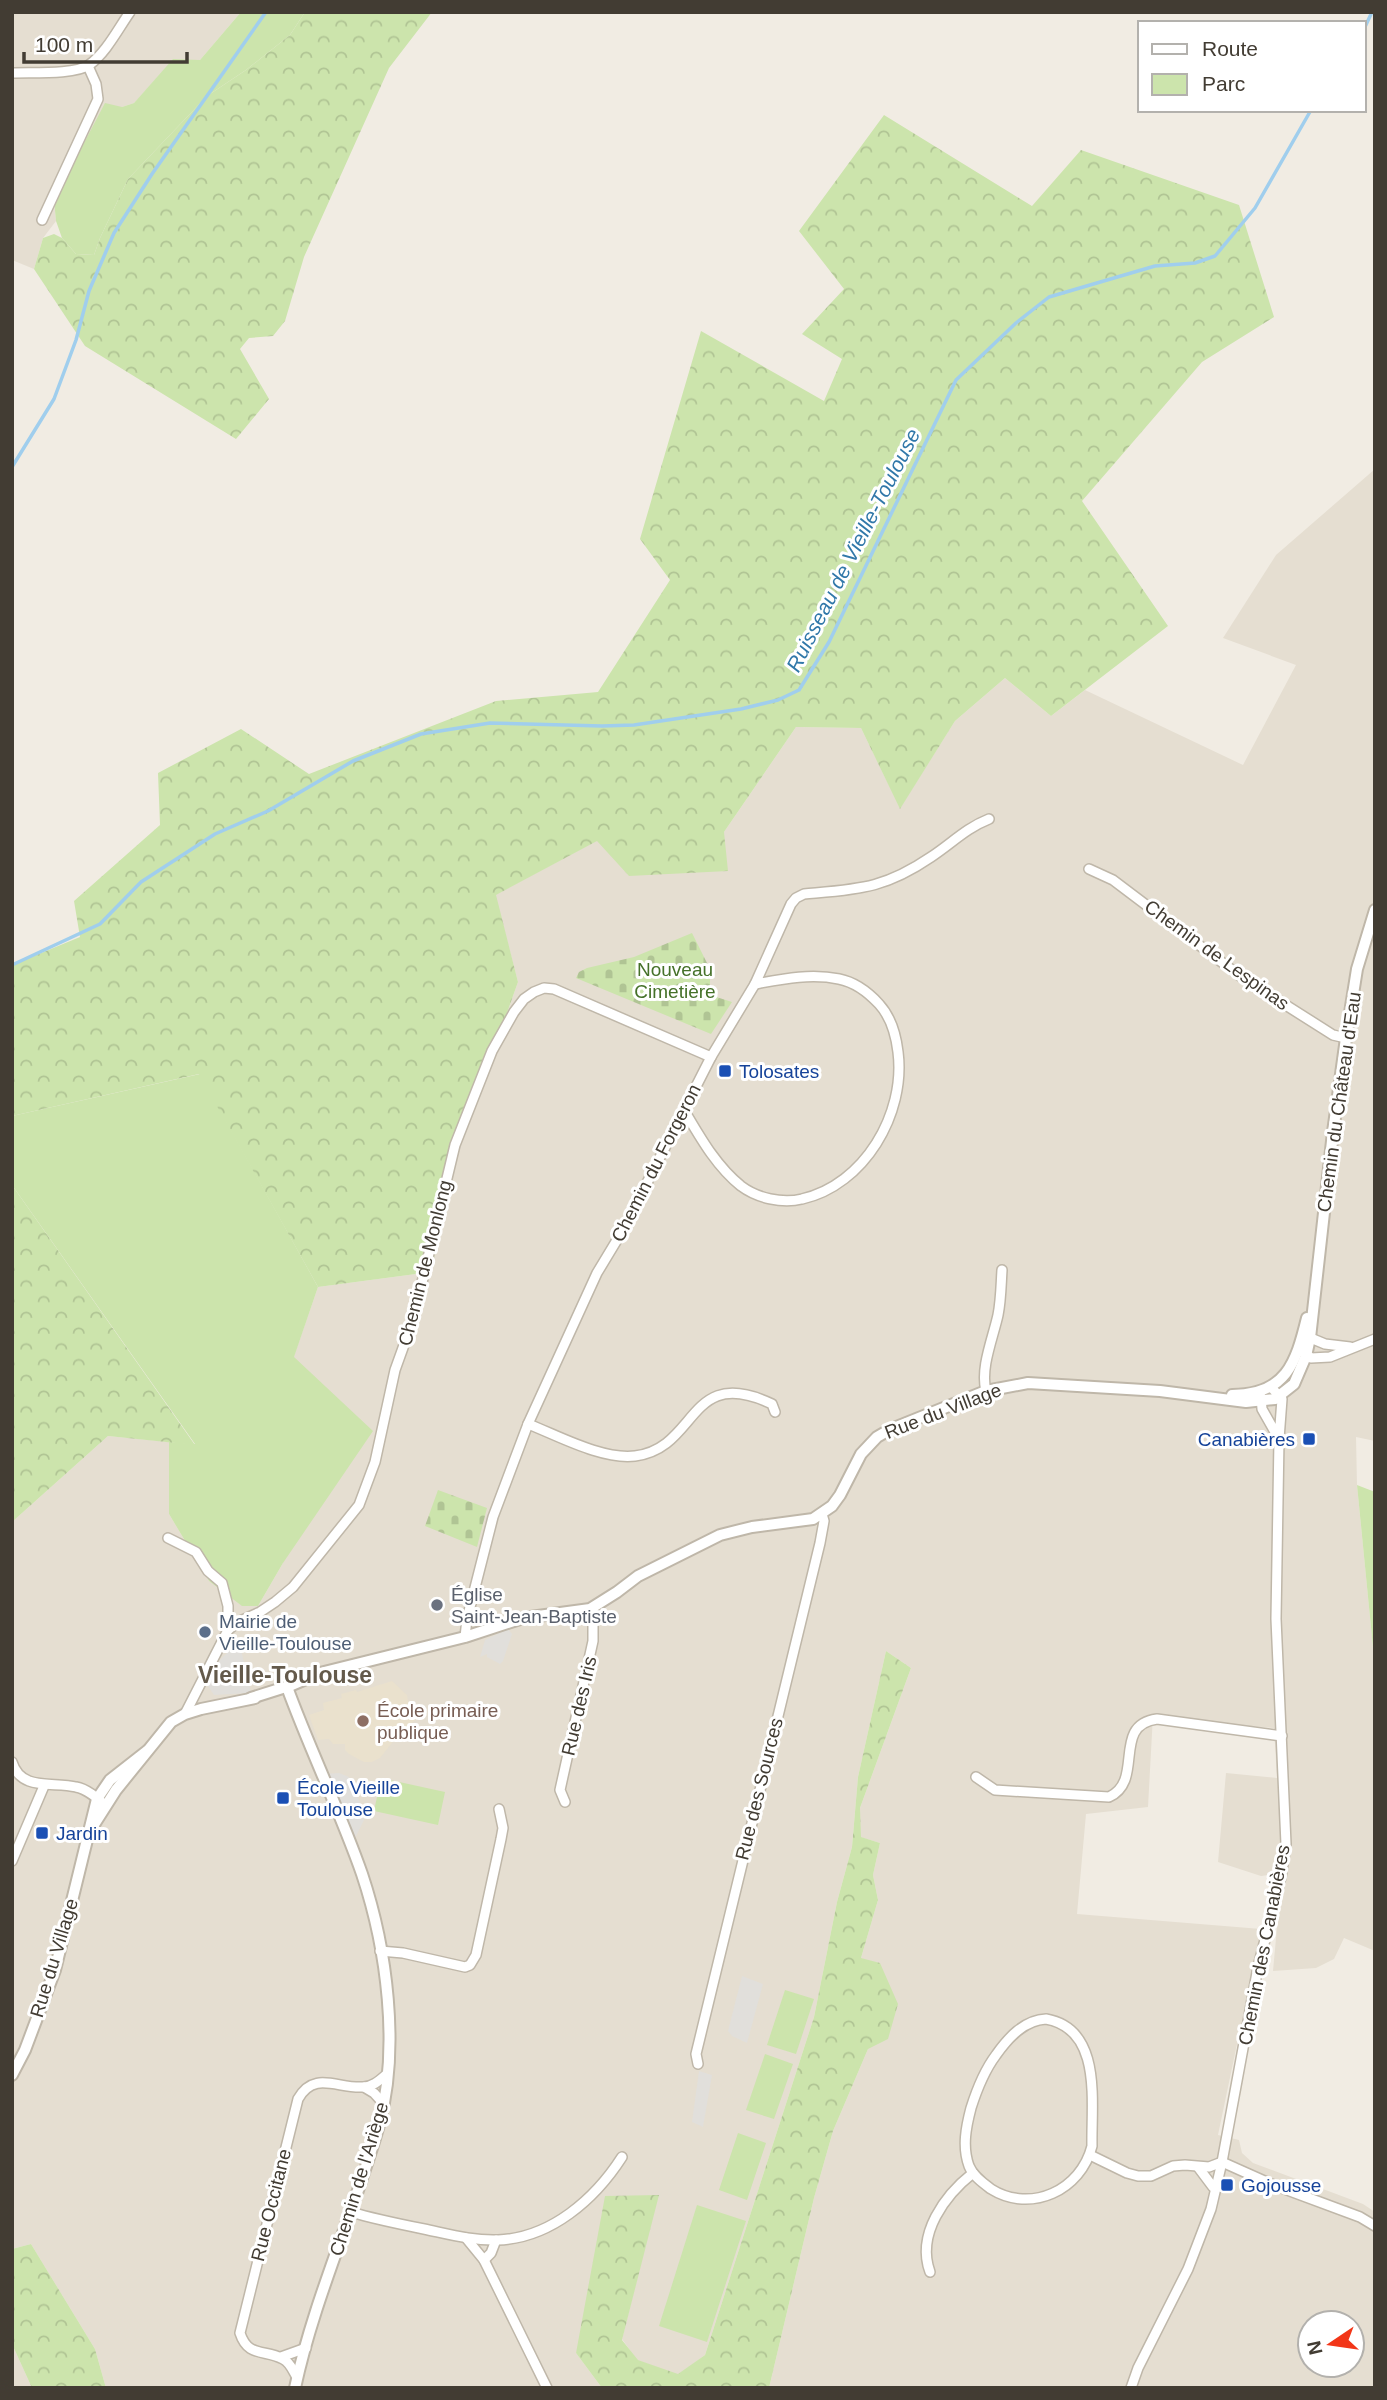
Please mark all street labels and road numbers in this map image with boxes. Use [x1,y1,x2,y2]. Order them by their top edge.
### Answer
street label: Chemin de Lespinas [1141,896,1293,1014]
street label: Chemin du Château d'Eau [1313,990,1365,1214]
street label: Chemin du Forgeron [607,1081,705,1245]
street label: Chemin de Monlong [394,1178,456,1348]
street label: Rue du Village [882,1379,1004,1443]
street label: Rue des Iris [557,1654,601,1758]
street label: Rue des Sources [731,1716,787,1862]
street label: Chemin des Canabières [1234,1843,1294,2047]
street label: Rue du Village [26,1896,82,2020]
street label: Chemin de l'Ariège [326,2099,392,2259]
street label: Rue Occitane [247,2147,295,2263]

